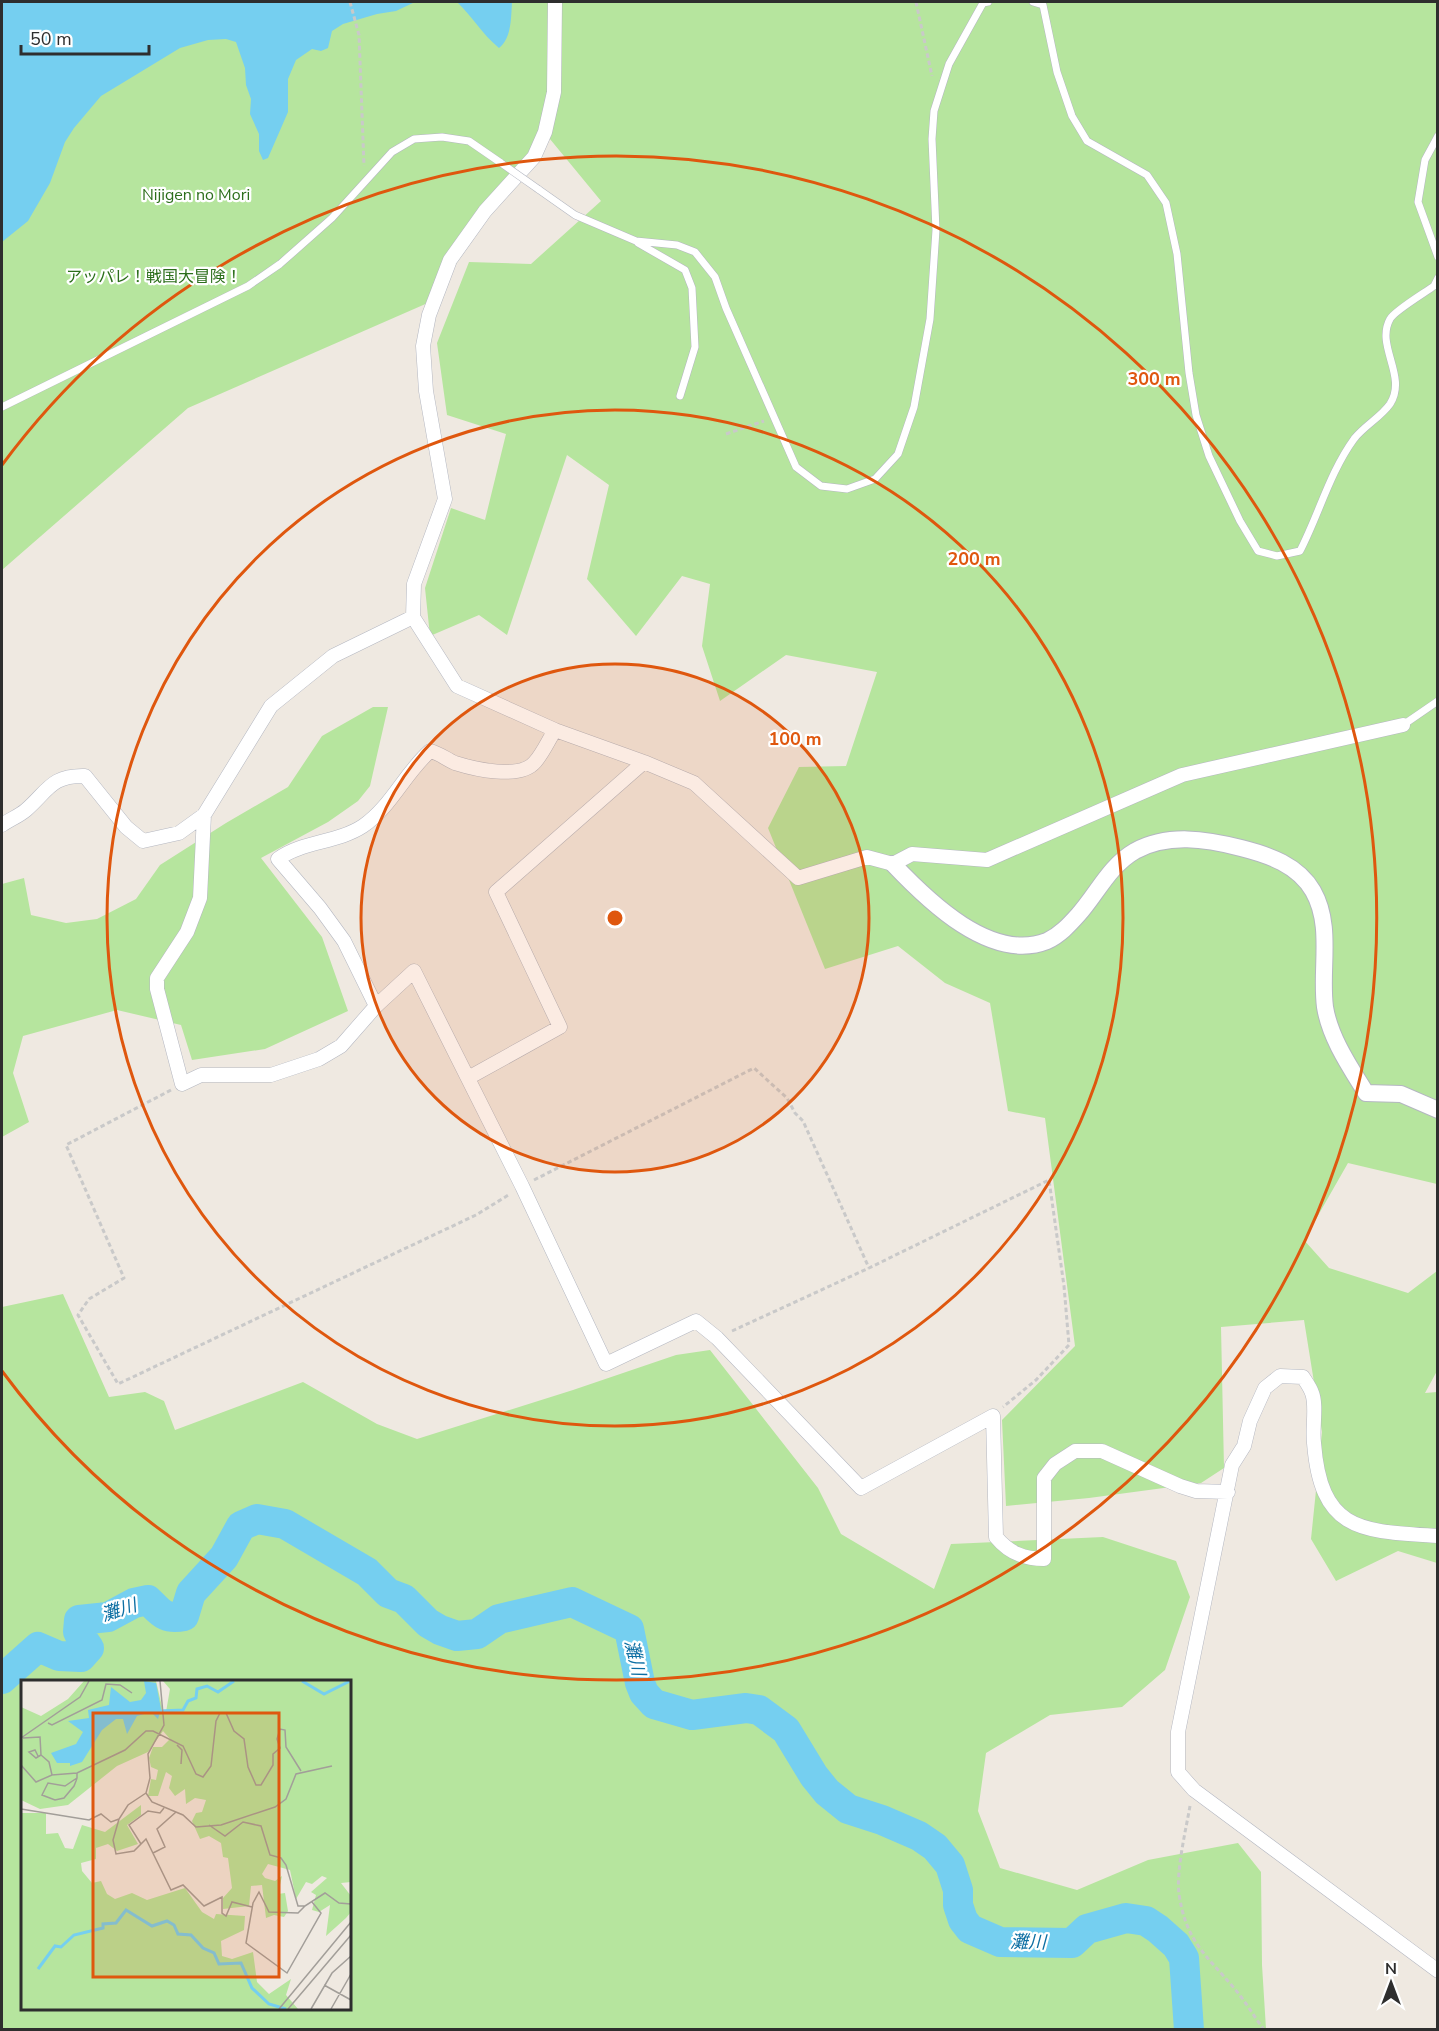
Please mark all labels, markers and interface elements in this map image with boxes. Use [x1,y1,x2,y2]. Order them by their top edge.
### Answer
scale bar [21,18,148,56]
text: 50 m [30,27,72,51]
park label: Nijigen no Mori [142,184,250,206]
park label: アッパレ！戦国大冒険！ [66,266,242,288]
text: 300 m [1127,367,1181,391]
text: 200 m [947,547,1001,571]
text: 100 m [768,727,822,751]
centre of rings [605,908,625,928]
water label: 灘川 [98,1592,142,1627]
water label: 灘川 [619,1638,651,1680]
inset map [21,1680,351,2010]
water label: 灘川 [1010,1930,1048,1954]
north arrow [1361,1953,1421,2013]
text: N [1385,1958,1397,1980]

